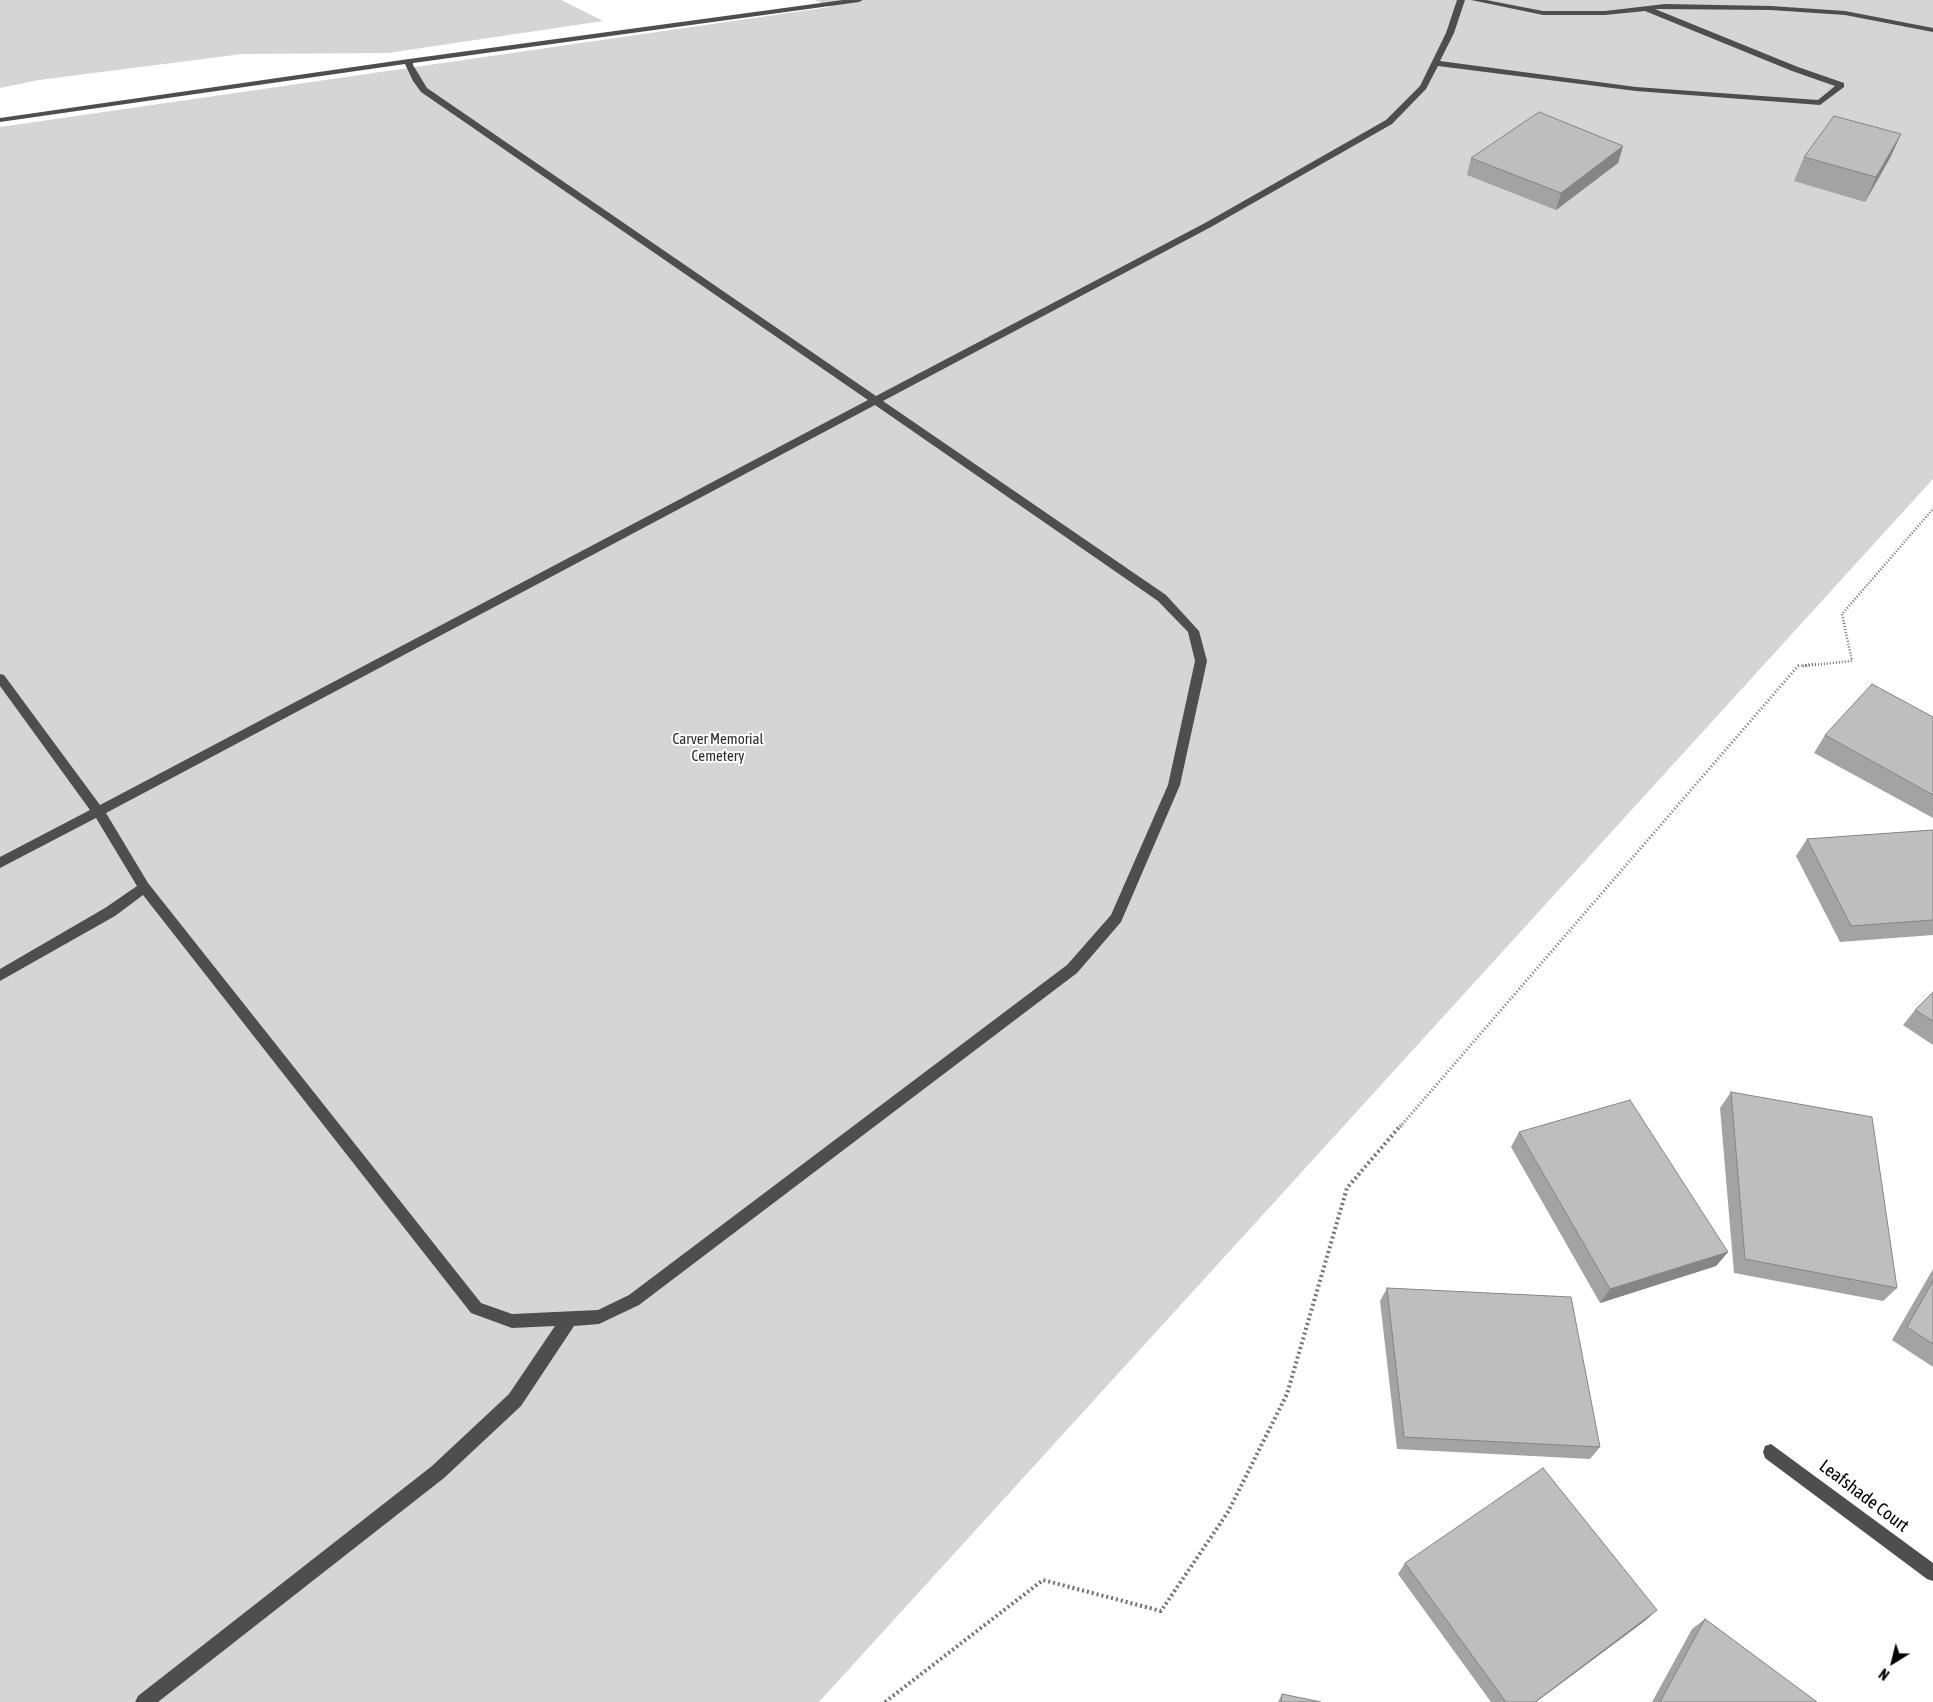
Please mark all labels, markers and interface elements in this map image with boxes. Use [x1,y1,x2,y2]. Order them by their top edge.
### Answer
park label: Carver Memorial Cemetery [672,730,764,765]
street label: Leafshade Court [1815,1455,1913,1537]
north arrow [1868,1637,1918,1687]
text: N [1876,1665,1892,1683]

